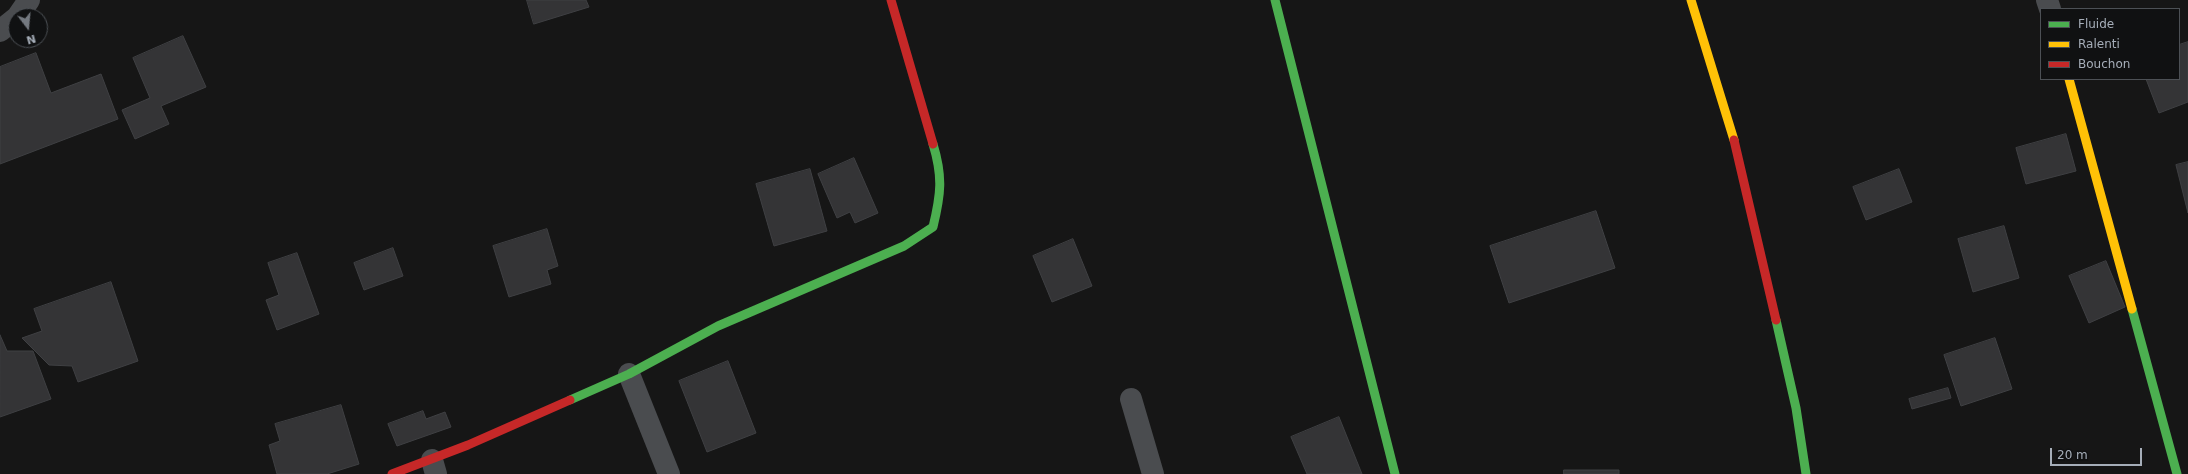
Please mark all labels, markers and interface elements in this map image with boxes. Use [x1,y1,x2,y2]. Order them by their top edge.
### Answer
north arrow [8,8,48,48]
legend [2040,8,2180,80]
text: Fluide [2078,17,2114,31]
text: N [25,32,37,47]
text: Ralenti [2078,37,2120,51]
text: Bouchon [2078,57,2130,71]
scale bar [2052,440,2144,466]
text: 20 m [2057,448,2088,462]

